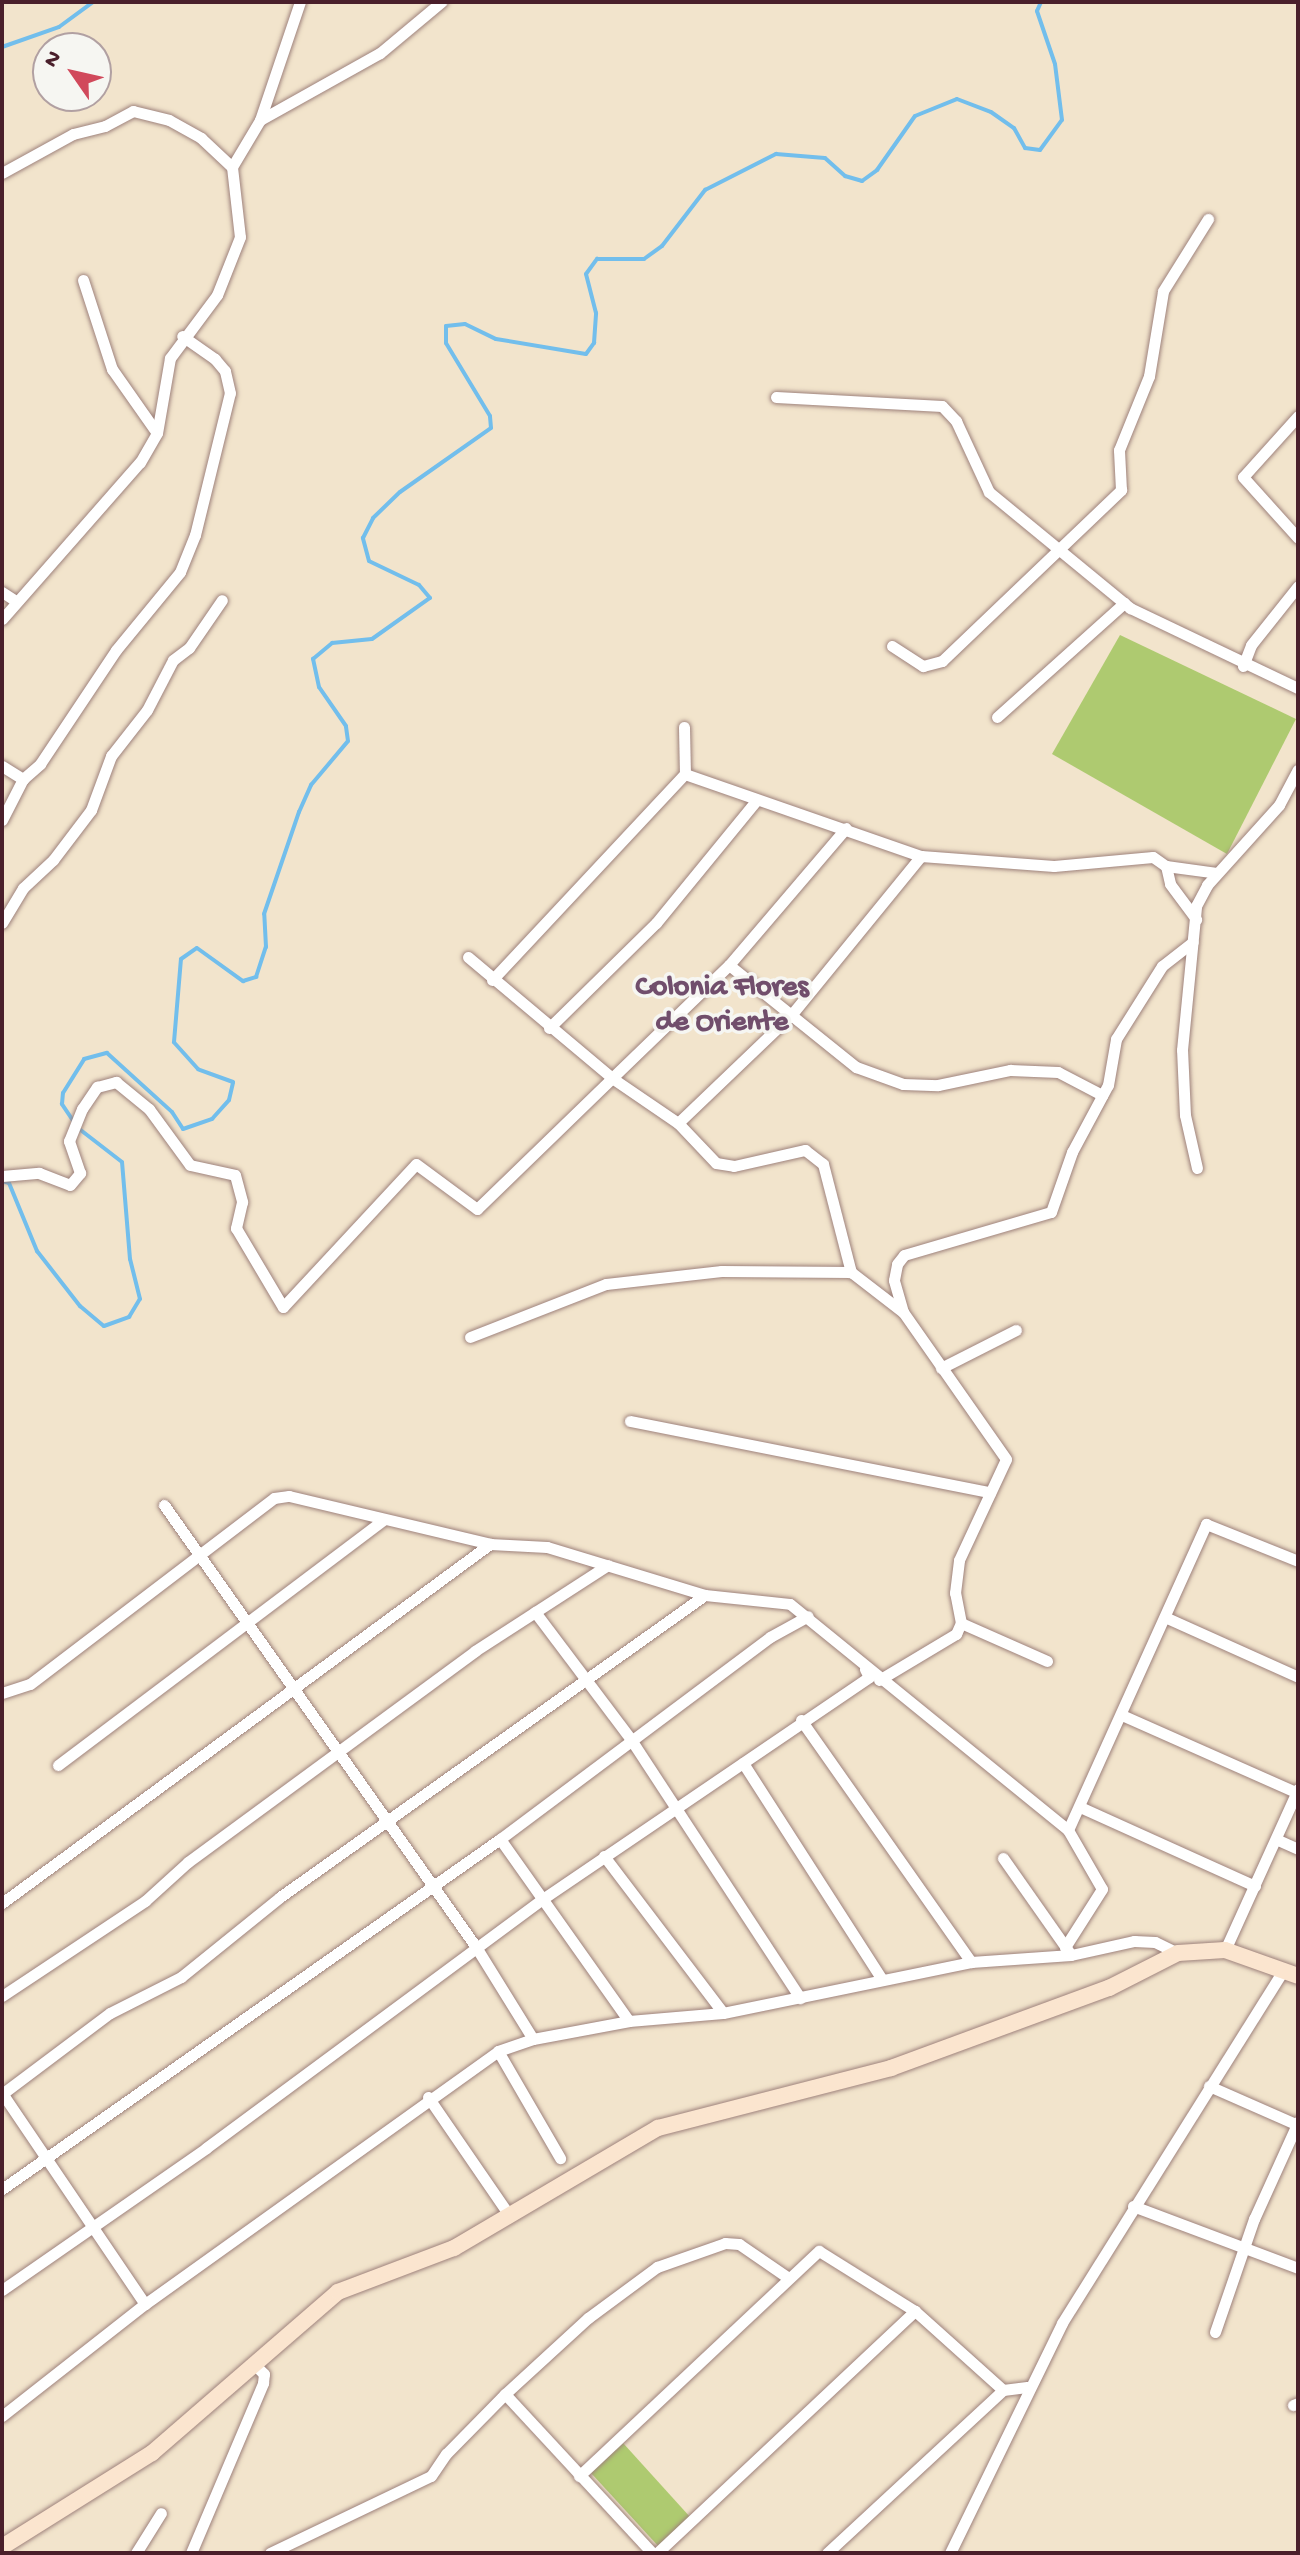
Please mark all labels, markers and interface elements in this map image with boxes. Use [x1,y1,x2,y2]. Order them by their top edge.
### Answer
north arrow [32,32,112,112]
text: N [39,46,69,73]
district label: Colonia Flores de Oriente [635,971,809,1042]

